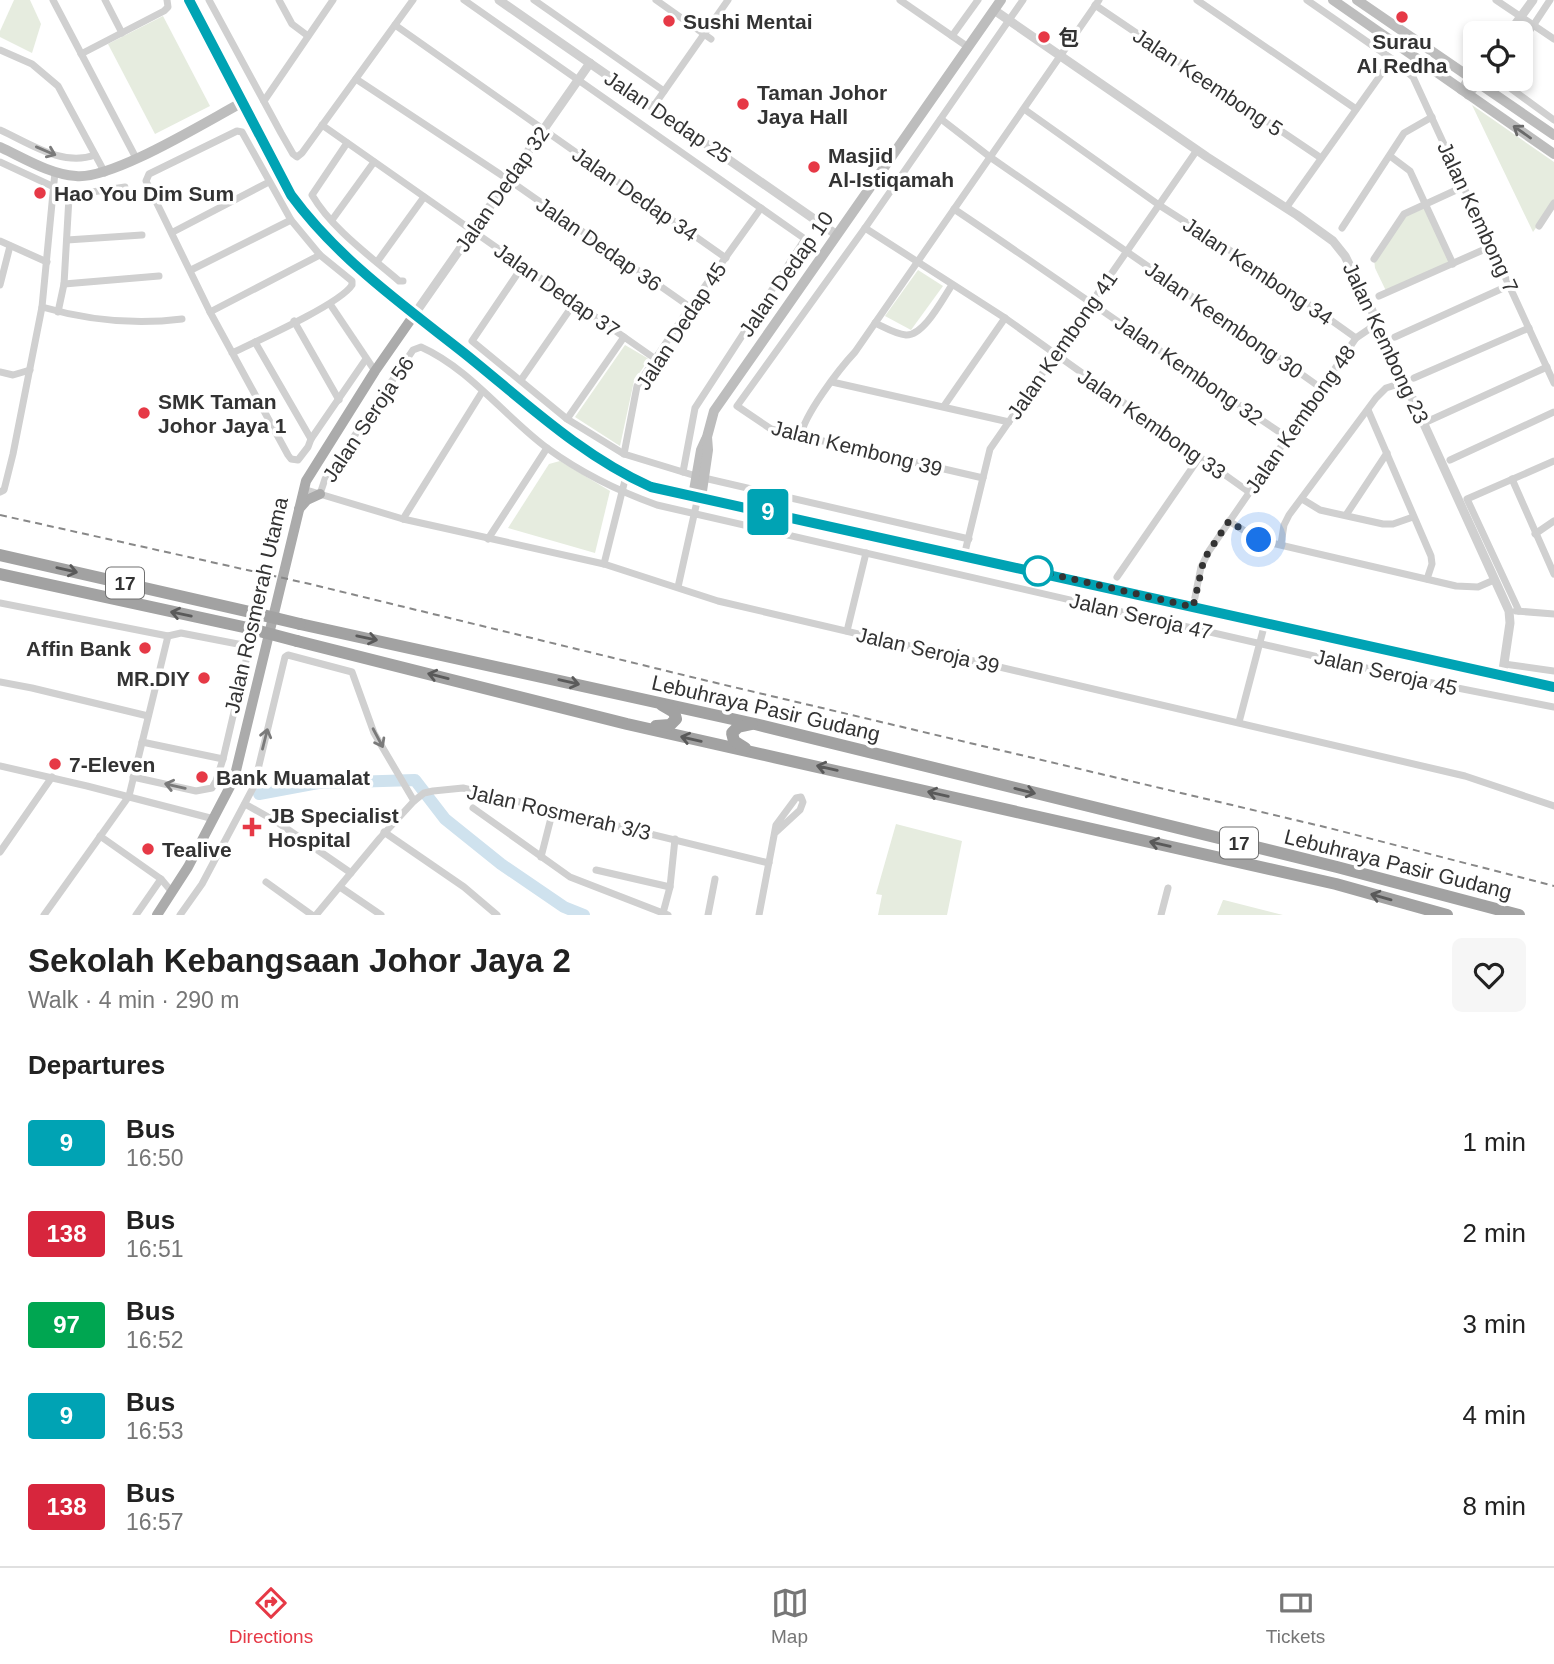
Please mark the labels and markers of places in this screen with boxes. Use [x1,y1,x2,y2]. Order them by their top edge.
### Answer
marker: Surau Al Redha [1394,9,1410,25]
place label: Sushi Mentai [683,10,813,33]
marker: Sushi Mentai [661,13,677,29]
place label: 包 [1058,26,1079,49]
marker: 包 [1036,29,1052,45]
place label: Surau Al Redha [1356,30,1448,77]
place label: Taman Johor Jaya Hall [757,81,887,128]
marker: Taman Johor Jaya Hall [735,96,751,112]
place label: Masjid Al-Istiqamah [828,144,954,191]
marker: Masjid Al-Istiqamah [806,159,822,175]
place label: Hao You Dim Sum [54,182,234,205]
marker: Hao You Dim Sum [32,185,48,201]
place label: SMK Taman Johor Jaya 1 [158,390,287,437]
marker: SMK Taman Johor Jaya 1 [136,405,152,421]
unlabelled marker [1023,556,1053,586]
place label: Affin Bank [26,637,131,660]
marker: Affin Bank [137,640,153,656]
place label: MR.DIY [117,667,190,690]
marker: MR.DIY [196,670,212,686]
place label: 7-Eleven [69,753,155,776]
marker: 7-Eleven [47,756,63,772]
place label: Bank Muamalat [216,766,370,789]
marker: Bank Muamalat [194,769,210,785]
place label: JB Specialist Hospital [268,804,399,851]
marker: JB Specialist Hospital [242,817,262,837]
place label: Tealive [162,838,232,861]
marker: Tealive [140,841,156,857]

